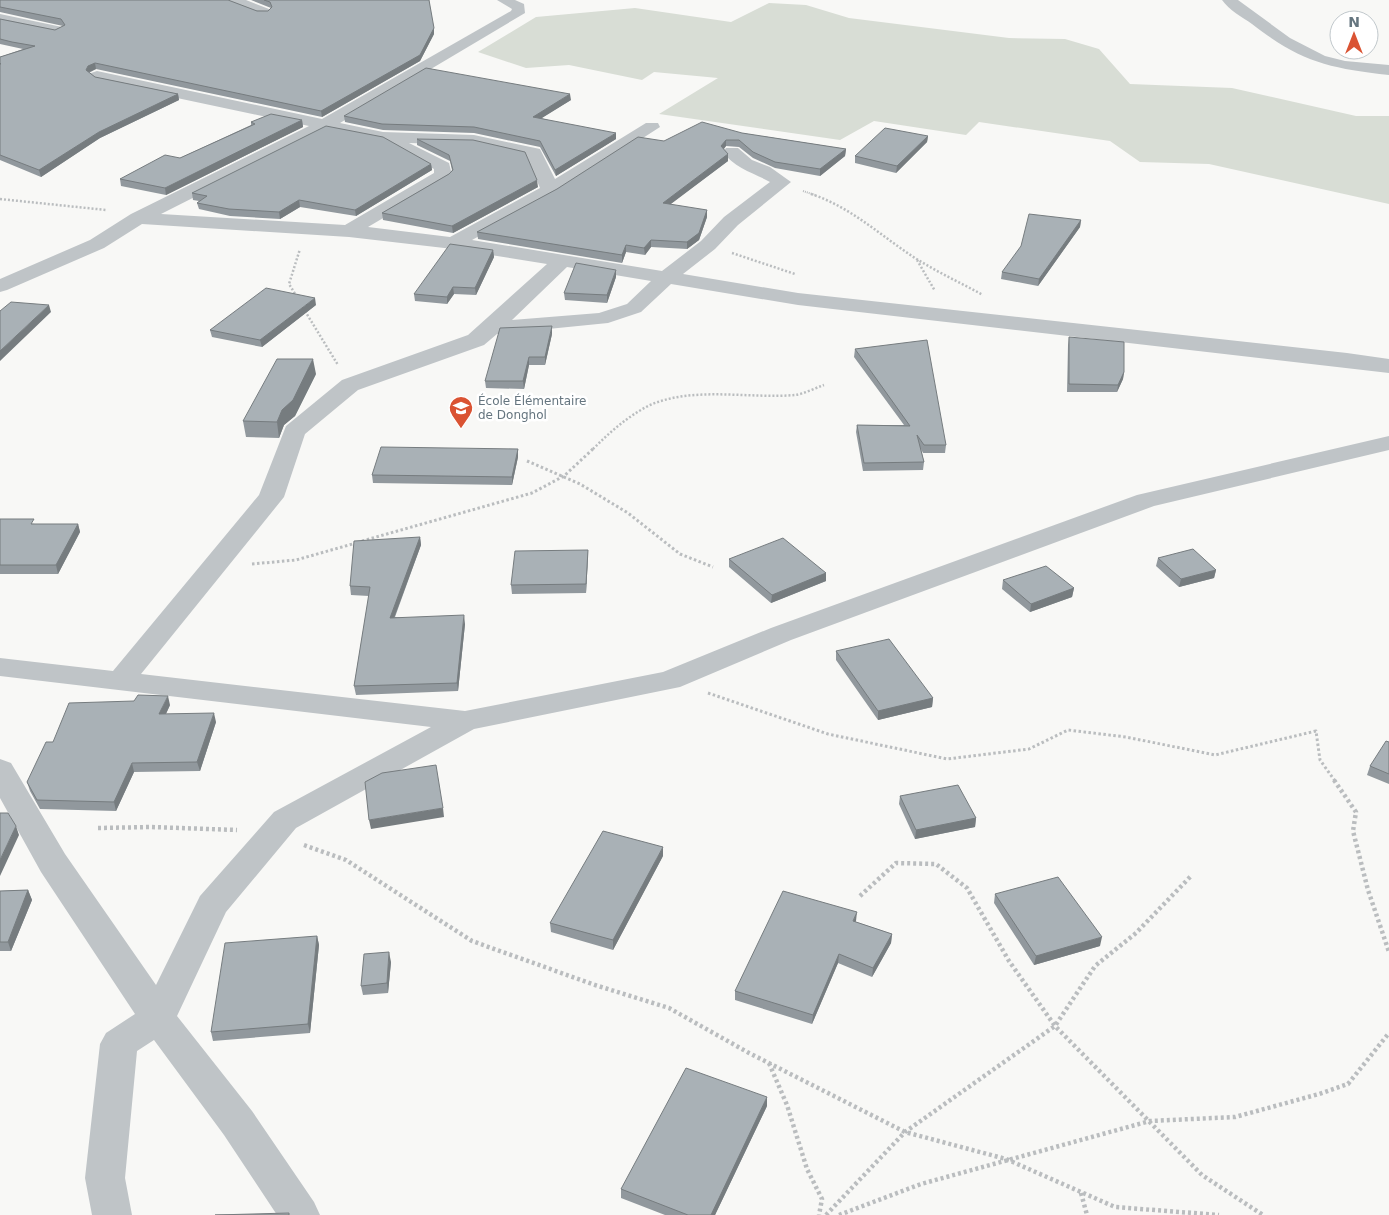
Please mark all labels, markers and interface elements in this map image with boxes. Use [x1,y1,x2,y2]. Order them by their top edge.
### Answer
north arrow [1329,10,1379,60]
text: N [1348,14,1360,30]
place label: École Élémentaire de Donghol [478,393,586,422]
school or university icon: École Élémentaire de Donghol [448,395,474,429]

